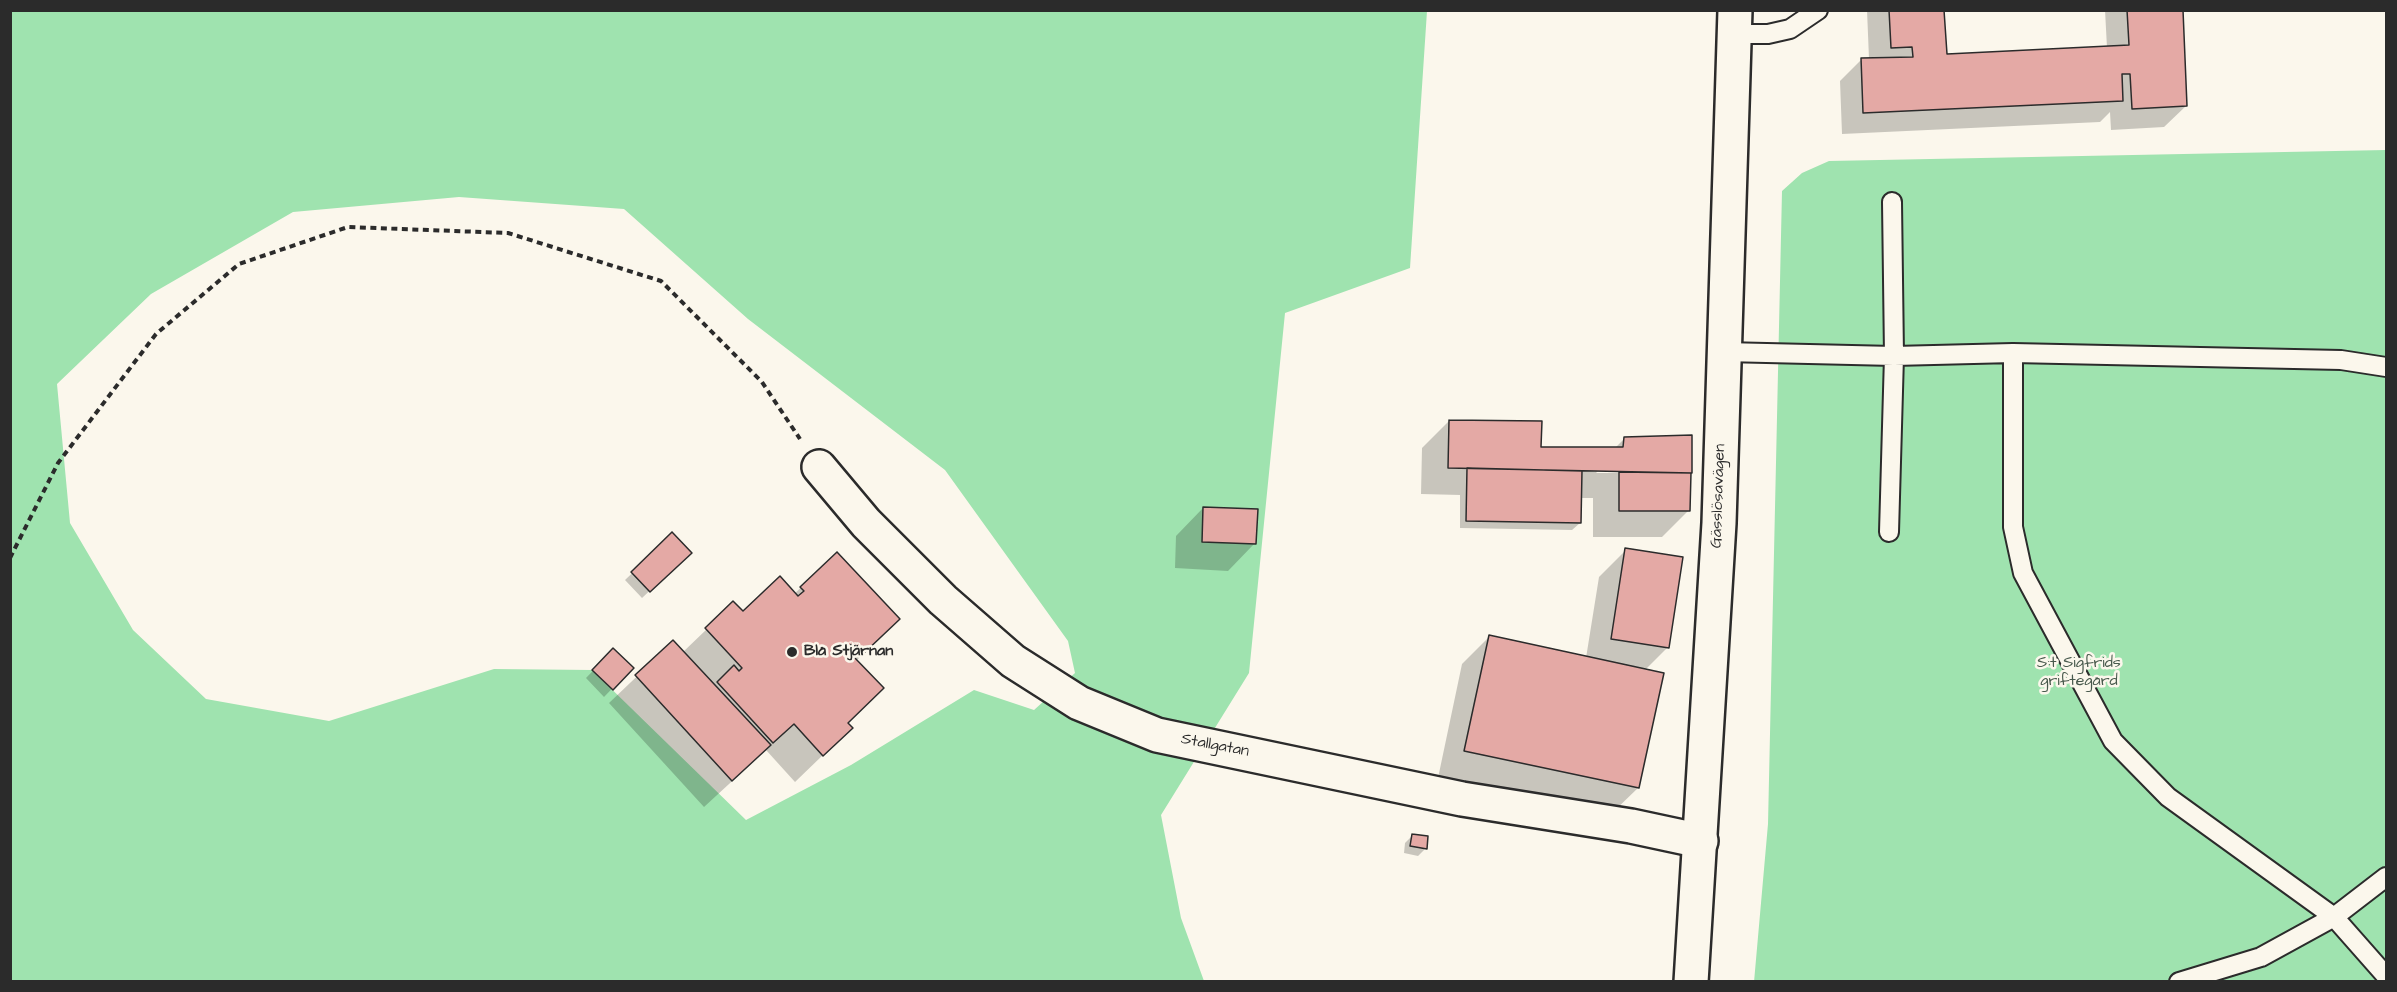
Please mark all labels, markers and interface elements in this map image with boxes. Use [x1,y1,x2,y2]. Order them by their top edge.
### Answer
street label: Gässlösavägen [1708,444,1730,548]
place label: Blå Stjärnan [804,642,893,662]
marker: Blå Stjärnan [785,645,799,659]
park label: S:t Sigfrids griftegård [2037,654,2121,692]
street label: Stallgatan [1179,730,1251,762]

